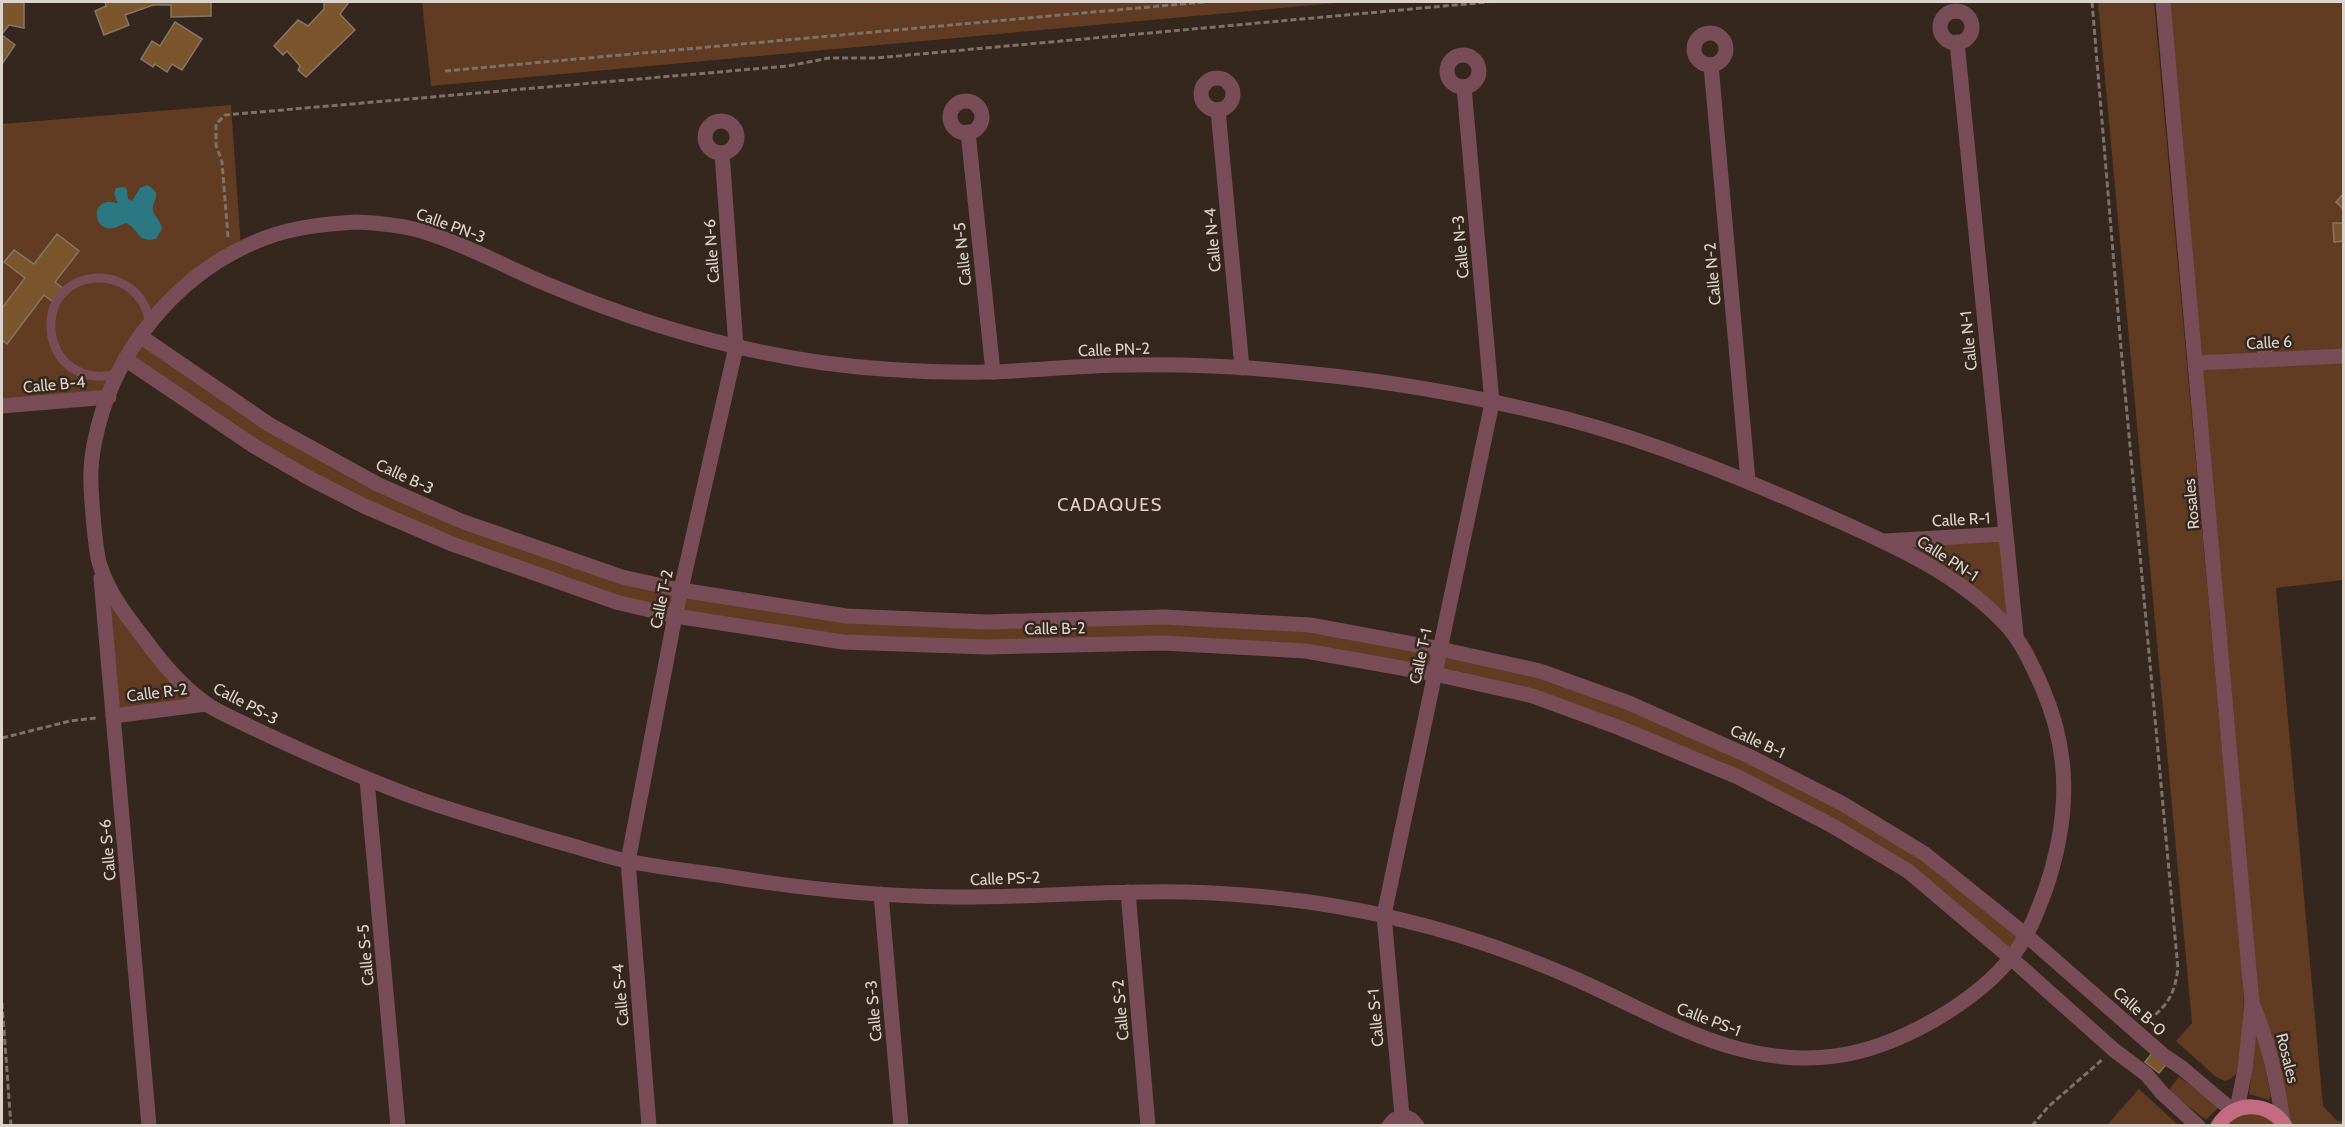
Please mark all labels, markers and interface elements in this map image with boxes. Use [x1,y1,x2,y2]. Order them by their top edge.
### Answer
street label: Calle PN-3 [414,204,488,247]
street label: Calle N-4 [1200,207,1225,273]
street label: Calle N-3 [1448,215,1473,279]
street label: Calle N-6 [700,218,723,284]
street label: Calle N-5 [950,221,975,287]
street label: Calle N-2 [1700,242,1725,306]
street label: Calle N-1 [1956,310,1981,372]
street label: Calle 6 [2246,332,2292,353]
street label: Calle PN-2 [1078,339,1150,360]
street label: Calle B-4 [22,372,86,397]
street label: Calle B-3 [373,455,437,498]
street label: Rosales [2180,477,2203,530]
district label: CADAQUES [1057,494,1163,516]
street label: Calle R-1 [1931,508,1991,531]
street label: Calle PN-1 [1914,532,1982,585]
street label: Calle T-2 [646,568,677,630]
street label: Calle B-2 [1024,618,1086,639]
street label: Calle T-1 [1405,627,1436,686]
street label: Calle PS-3 [210,678,281,728]
street label: Calle R-2 [125,679,189,706]
street label: Calle B-1 [1727,721,1788,762]
street label: Calle S-6 [95,818,120,882]
street label: Calle PS-2 [970,868,1040,889]
street label: Calle S-5 [353,923,378,986]
street label: Calle S-4 [608,963,633,1027]
street label: Calle S-2 [1108,979,1133,1041]
street label: Calle S-3 [861,980,886,1042]
street label: Calle B-0 [2109,983,2170,1040]
street label: Calle S-1 [1364,988,1387,1048]
street label: Calle PS-1 [1674,999,1744,1040]
street label: Rosales [2272,1031,2303,1086]

